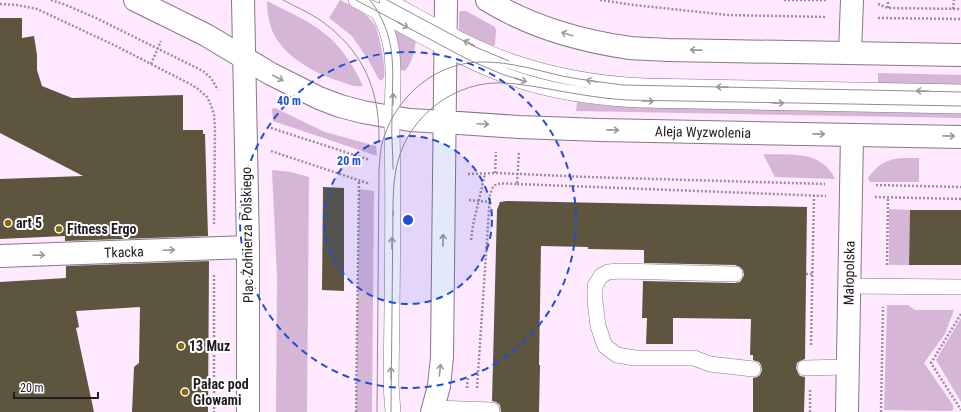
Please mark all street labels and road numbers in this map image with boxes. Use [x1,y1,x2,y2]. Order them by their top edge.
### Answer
street label: Aleja Wyzwolenia [655,123,751,141]
street label: Plac Żołnierza Polskiego [238,167,256,303]
street label: Małopolska [840,241,858,305]
street label: Tkacka [104,243,144,261]

